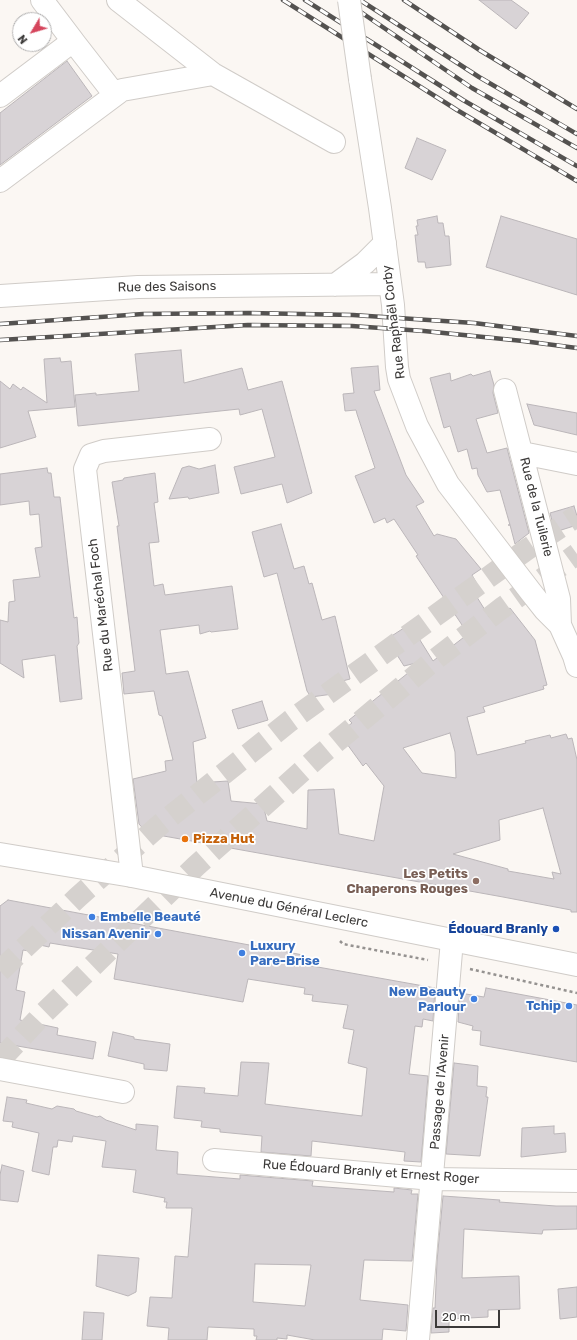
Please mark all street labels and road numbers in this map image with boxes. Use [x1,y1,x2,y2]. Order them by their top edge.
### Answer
street label: Rue Raphaël Corby [379,264,409,380]
street label: Rue des Saisons [118,278,216,296]
street label: Rue de la Tuilerie [516,456,556,558]
street label: Rue du Maréchal Foch [85,538,117,672]
street label: Avenue du Général Leclerc [208,885,370,931]
street label: Passage de l'Avenir [427,1034,453,1150]
street label: Rue Édouard Branly et Ernest Roger [262,1157,480,1187]

